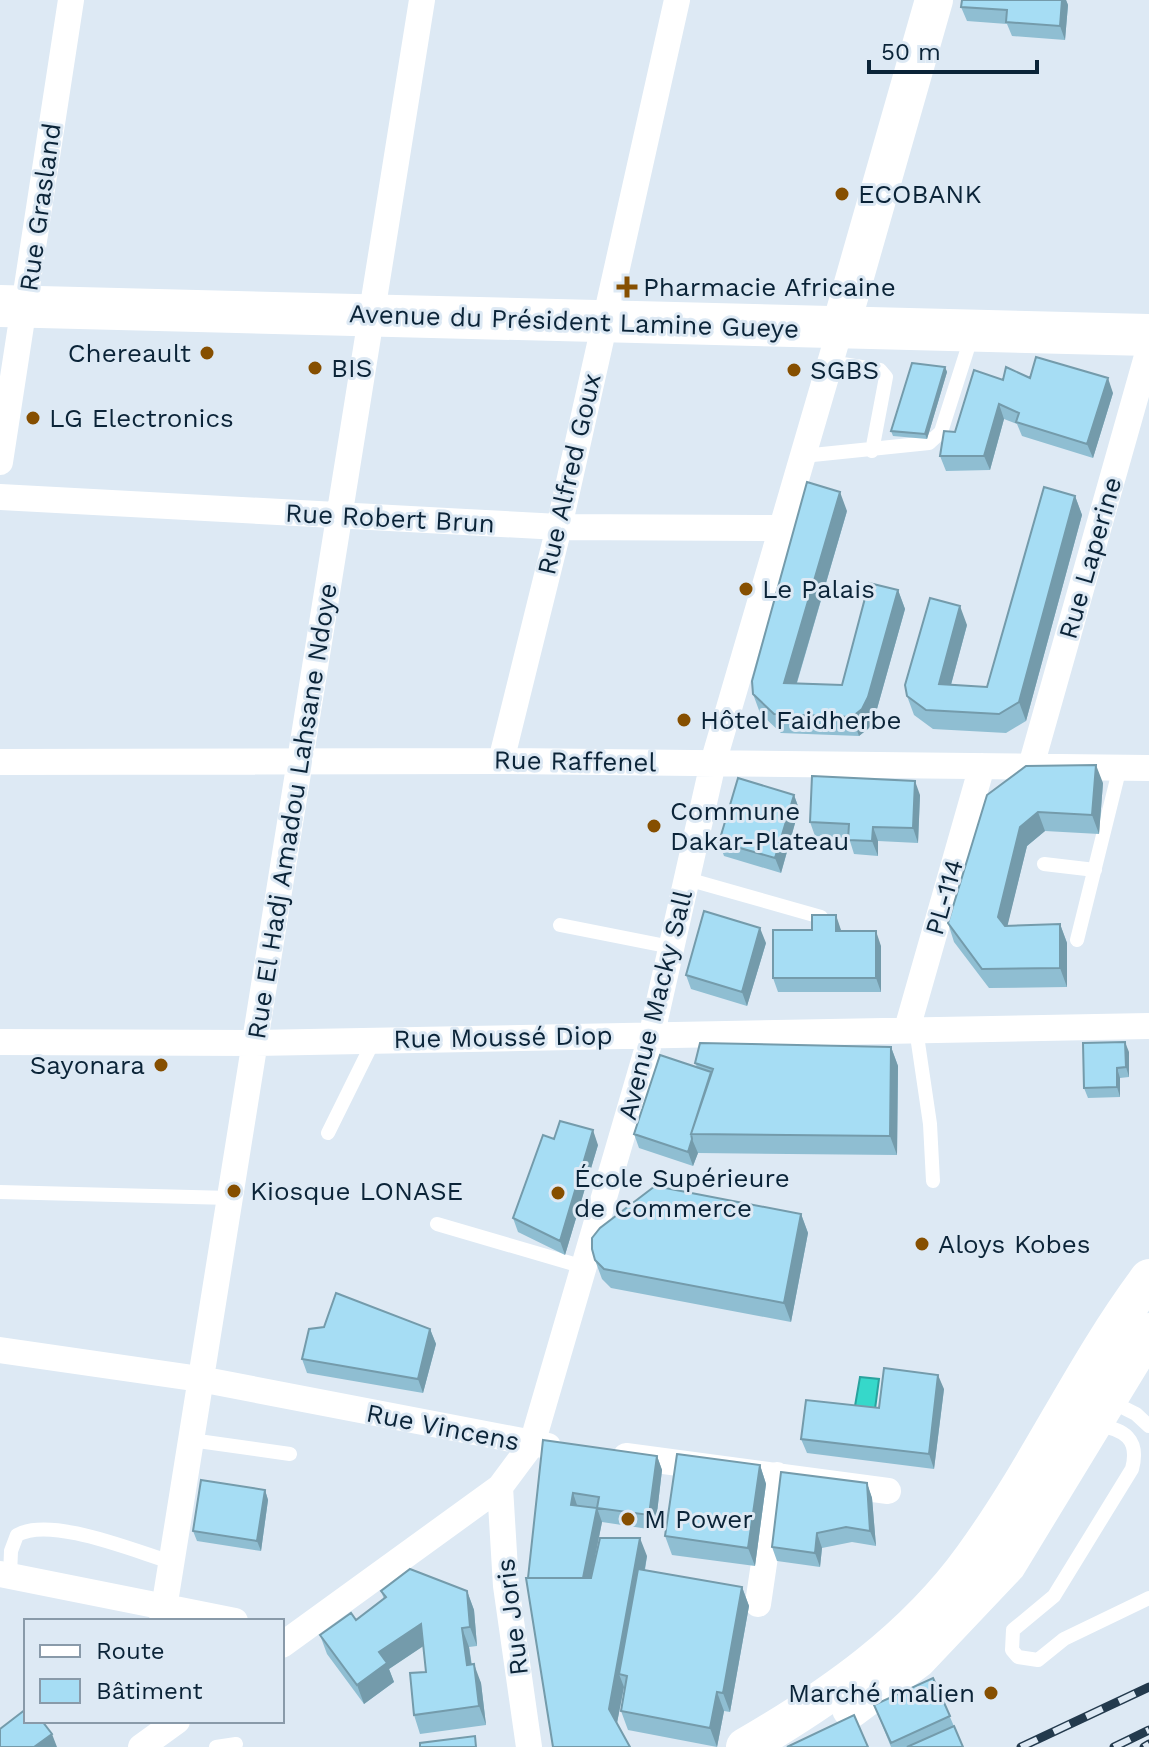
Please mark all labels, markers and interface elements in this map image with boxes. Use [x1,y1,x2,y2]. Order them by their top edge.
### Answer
scale bar [869,24,1037,74]
text: 50 m [881,38,941,66]
street label: Rue Grasland [13,121,67,293]
place label: ECOBANK [858,179,982,209]
marker: ECOBANK [833,185,851,203]
place label: Pharmacie Africaine [643,272,896,302]
marker: Pharmacie Africaine [618,278,636,296]
street label: Avenue du Président Lamine Gueye [348,298,800,344]
place label: Chereault [68,338,191,368]
marker: Chereault [198,344,216,362]
place label: BIS [331,353,372,383]
place label: SGBS [810,355,879,385]
marker: BIS [306,359,324,377]
marker: SGBS [785,361,803,379]
street label: Rue Alfred Goux [531,370,607,578]
place label: LG Electronics [49,403,234,433]
marker: LG Electronics [24,409,42,427]
street label: Rue Laperine [1053,474,1127,642]
street label: Rue Robert Brun [284,498,496,538]
place label: Le Palais [762,574,875,604]
marker: Le Palais [737,580,755,598]
street label: Rue El Hadj Amadou Lahsane Ndoye [241,581,343,1041]
place label: Hôtel Faidherbe [700,705,902,735]
marker: Hôtel Faidherbe [675,711,693,729]
street label: Rue Raffenel [493,745,657,777]
place label: Commune Dakar-Plateau [670,796,849,856]
marker: Commune Dakar-Plateau [645,817,663,835]
street label: PL-114 [919,856,969,938]
street label: Avenue Macky Sall [612,887,698,1123]
street label: Rue Moussé Diop [393,1020,613,1054]
place label: Sayonara [30,1050,145,1080]
marker: Sayonara [152,1056,170,1074]
place label: École Supérieure de Commerce [574,1163,790,1223]
place label: Kiosque LONASE [250,1176,463,1206]
marker: Kiosque LONASE [225,1182,243,1200]
marker: École Supérieure de Commerce [549,1184,567,1202]
place label: Aloys Kobes [938,1229,1091,1259]
marker: Aloys Kobes [913,1235,931,1253]
street label: Rue Vincens [364,1397,522,1457]
place label: M Power [644,1504,753,1534]
marker: M Power [619,1510,637,1528]
street label: Rue Joris [490,1557,534,1677]
legend [24,1619,284,1723]
text: Route [96,1637,165,1665]
text: Bâtiment [96,1677,203,1705]
place label: Marché malien [788,1678,975,1708]
marker: Marché malien [982,1684,1000,1702]

